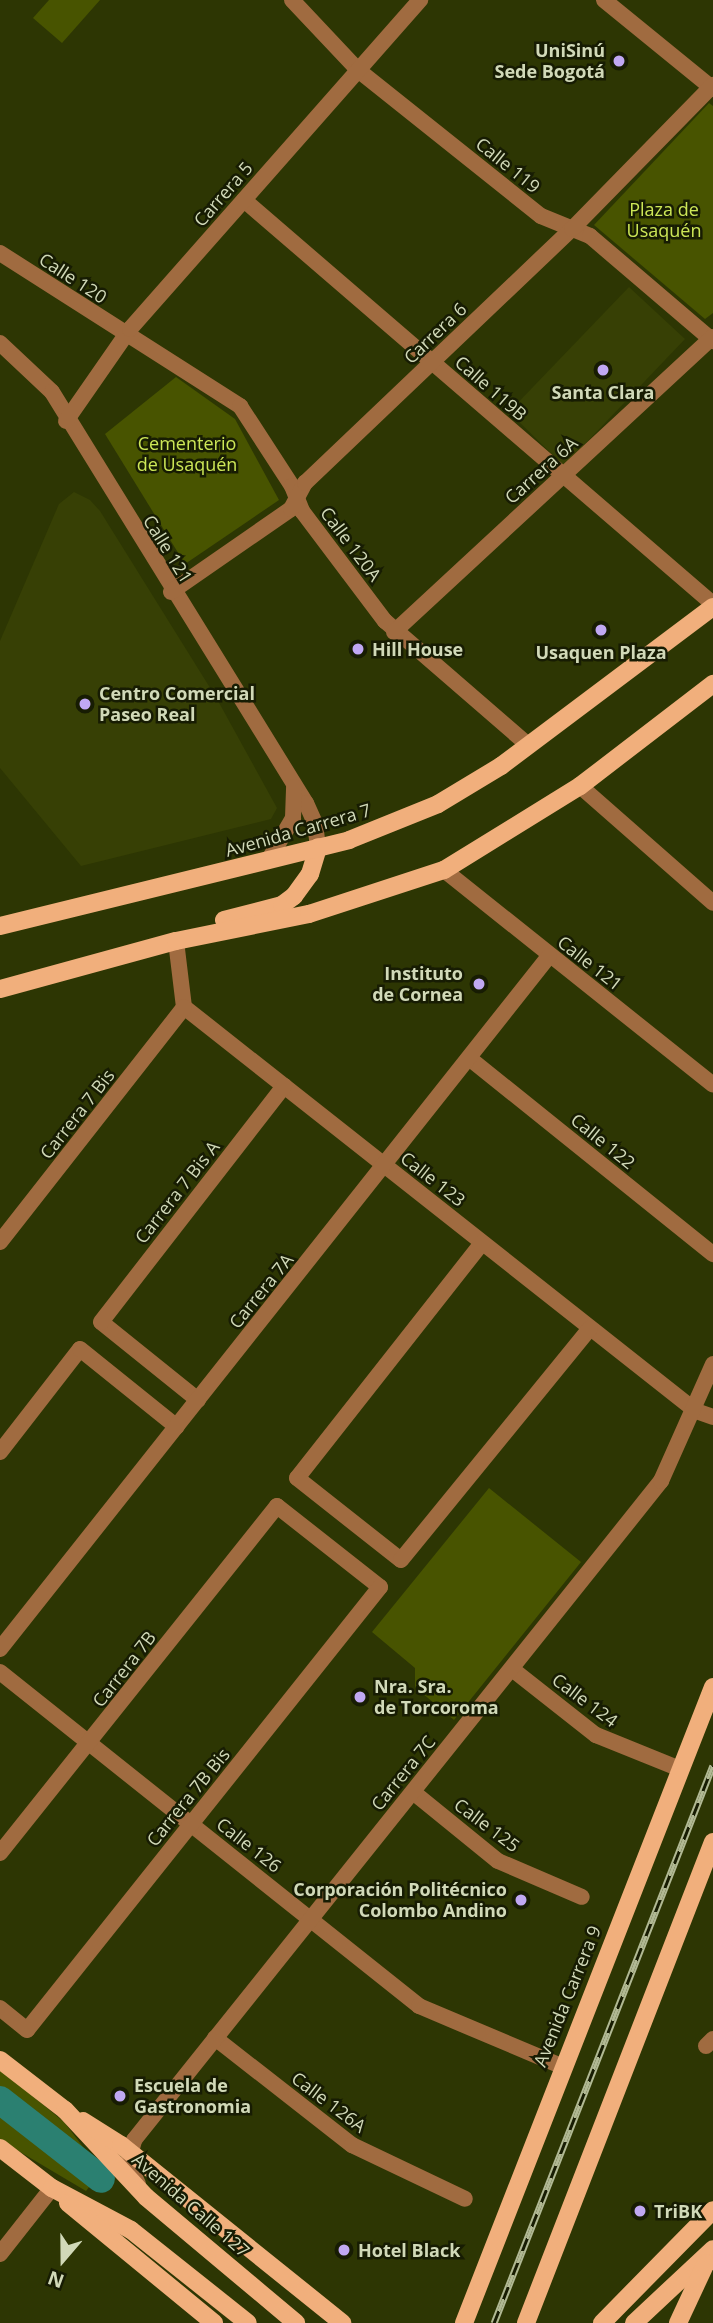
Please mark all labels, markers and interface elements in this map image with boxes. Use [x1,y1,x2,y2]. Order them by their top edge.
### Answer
place label: UniSinú Sede Bogotá [495,40,605,82]
marker: UniSinú Sede Bogotá [611,53,627,69]
street label: Calle 119 [472,133,544,197]
street label: Carrera 5 [189,157,257,231]
park label: Plaza de Usaquén [627,199,701,242]
street label: Calle 120 [35,248,111,308]
street label: Carrera 6 [399,298,471,368]
street label: Calle 119B [451,351,531,425]
marker: Santa Clara [595,362,611,378]
place label: Santa Clara [552,381,654,403]
street label: Carrera 6A [500,432,582,508]
park label: Cementerio de Usaquén [137,433,237,476]
street label: Calle 120A [316,503,386,585]
street label: Calle 121 [139,511,197,587]
marker: Usaquen Plaza [593,622,609,638]
place label: Hill House [372,638,463,660]
marker: Hill House [350,641,366,657]
place label: Usaquen Plaza [535,641,667,663]
place label: Centro Comercial Paseo Real [99,683,255,726]
marker: Centro Comercial Paseo Real [77,696,93,712]
street label: Avenida Carrera 7 [223,799,373,861]
street label: Calle 121 [553,931,627,995]
place label: Instituto de Cornea [372,963,463,1006]
marker: Instituto de Cornea [469,974,489,994]
street label: Carrera 7 Bis [35,1065,119,1163]
street label: Calle 122 [567,1109,639,1173]
street label: Carrera 7 Bis A [130,1137,224,1247]
street label: Calle 123 [396,1147,470,1211]
street label: Carrera 7A [224,1249,298,1333]
street label: Carrera 7B [88,1627,160,1711]
street label: Calle 124 [548,1668,622,1732]
place label: Nra. Sra. de Torcoroma [374,1676,499,1718]
marker: Nra. Sra. de Torcoroma [352,1689,368,1705]
street label: Carrera 7C [366,1731,440,1815]
street label: Carrera 7B Bis [142,1744,234,1850]
street label: Calle 125 [450,1793,524,1857]
street label: Calle 126 [212,1813,286,1877]
place label: Corporación Politécnico Colombo Andino [293,1879,507,1922]
marker: Corporación Politécnico Colombo Andino [513,1892,529,1908]
street label: Avenida Carrera 9 [529,1922,605,2070]
street label: Calle 126A [288,2067,370,2137]
place label: Escuela de Gastronomia [134,2075,251,2118]
marker: Escuela de Gastronomia [112,2088,128,2104]
street label: Avenida Calle 127 [128,2148,254,2262]
place label: TriBK [654,2200,702,2222]
marker: TriBK [632,2203,648,2219]
north arrow [28,2225,98,2295]
place label: Hotel Black [358,2239,460,2261]
marker: Hotel Black [336,2242,352,2258]
text: N [44,2265,68,2295]

